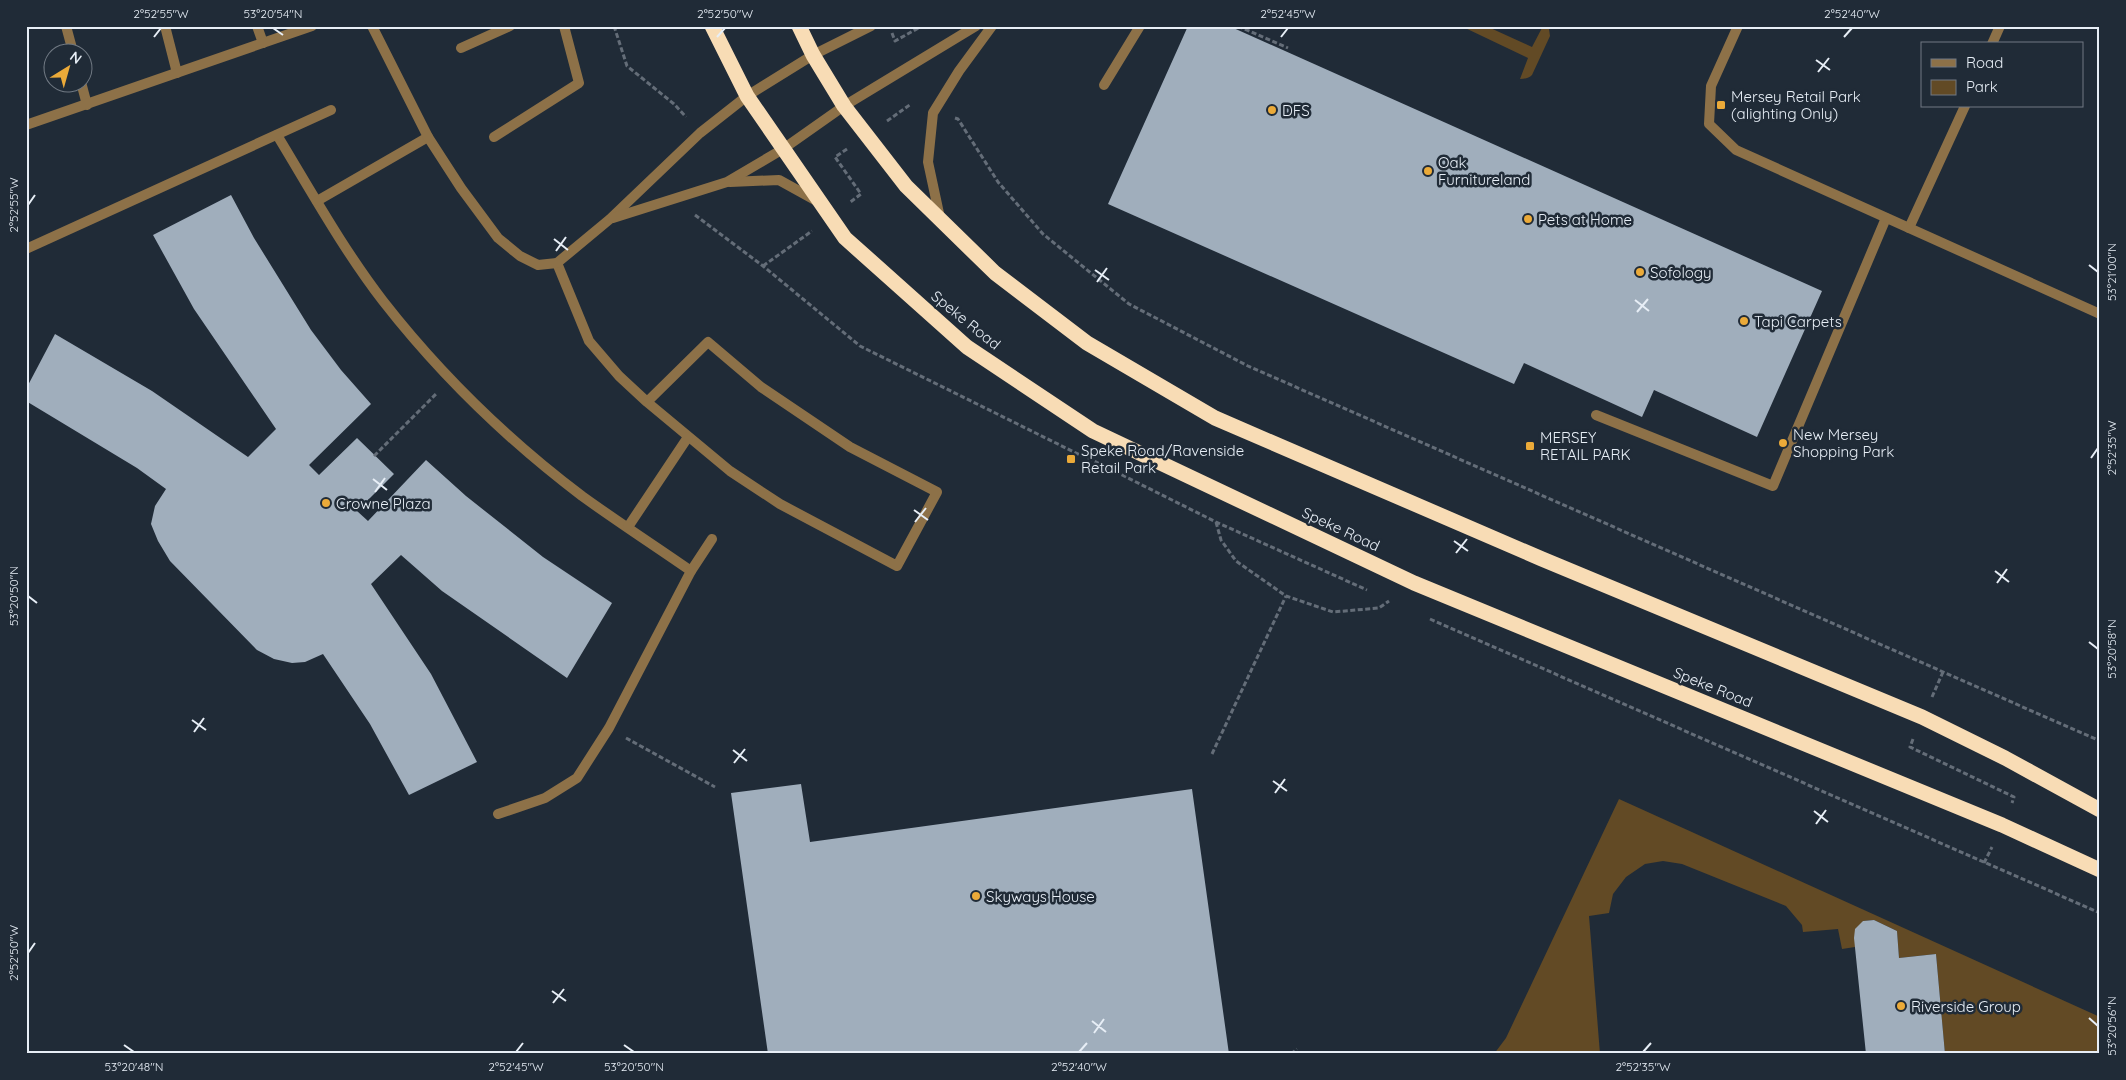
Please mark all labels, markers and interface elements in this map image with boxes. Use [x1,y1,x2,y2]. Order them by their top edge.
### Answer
text: 2°52'55"W [133,6,189,21]
text: 53°20'54"N [243,6,303,21]
text: 2°52'50"W [697,6,753,21]
text: 2°52'45"W [1260,6,1316,21]
text: 2°52'40"W [1824,6,1880,21]
north arrow [42,42,92,92]
legend [1921,42,2084,108]
text: N [66,47,85,68]
text: Road [1966,53,2003,72]
text: Park [1966,77,1998,96]
place label: Mersey Retail Park (alighting Only) [1731,87,1861,123]
marker: Mersey Retail Park (alighting Only) [1715,99,1727,111]
place label: DFS [1282,101,1310,120]
marker: DFS [1266,104,1278,116]
place label: Oak Furnitureland [1438,153,1530,189]
marker: Oak Furnitureland [1422,165,1434,177]
text: 2°52'55"W [6,177,21,233]
place label: Pets at Home [1538,210,1632,229]
marker: Pets at Home [1522,213,1534,225]
text: 53°21'00"N [2104,243,2119,301]
place label: Sofology [1650,263,1712,282]
marker: Sofology [1634,266,1646,278]
street label: Speke Road [928,286,1004,354]
place label: Tapi Carpets [1754,312,1842,331]
marker: Tapi Carpets [1738,315,1750,327]
text: 2°52'35"W [2104,420,2119,476]
place label: New Mersey Shopping Park [1793,425,1894,461]
place label: MERSEY RETAIL PARK [1540,428,1631,464]
marker: New Mersey Shopping Park [1777,437,1789,449]
marker: MERSEY RETAIL PARK [1524,440,1536,452]
place label: Speke Road/Ravenside Retail Park [1081,441,1244,477]
marker: Speke Road/Ravenside Retail Park [1065,453,1077,465]
place label: Crowne Plaza [336,494,431,513]
marker: Crowne Plaza [320,497,332,509]
street label: Speke Road [1299,503,1383,555]
text: 53°20'50"N [6,566,21,626]
text: 53°20'58"N [2104,619,2119,679]
street label: Speke Road [1671,663,1755,711]
place label: Skyways House [986,887,1095,906]
marker: Skyways House [970,890,982,902]
text: 2°52'50"W [6,925,21,981]
text: 53°20'56"N [2104,996,2119,1056]
place label: Riverside Group [1911,997,2021,1016]
marker: Riverside Group [1895,1000,1907,1012]
text: 53°20'48"N [104,1059,164,1074]
text: 2°52'45"W [488,1059,544,1074]
text: 53°20'50"N [604,1059,664,1074]
text: 2°52'40"W [1051,1059,1107,1074]
text: 2°52'35"W [1615,1059,1671,1074]

